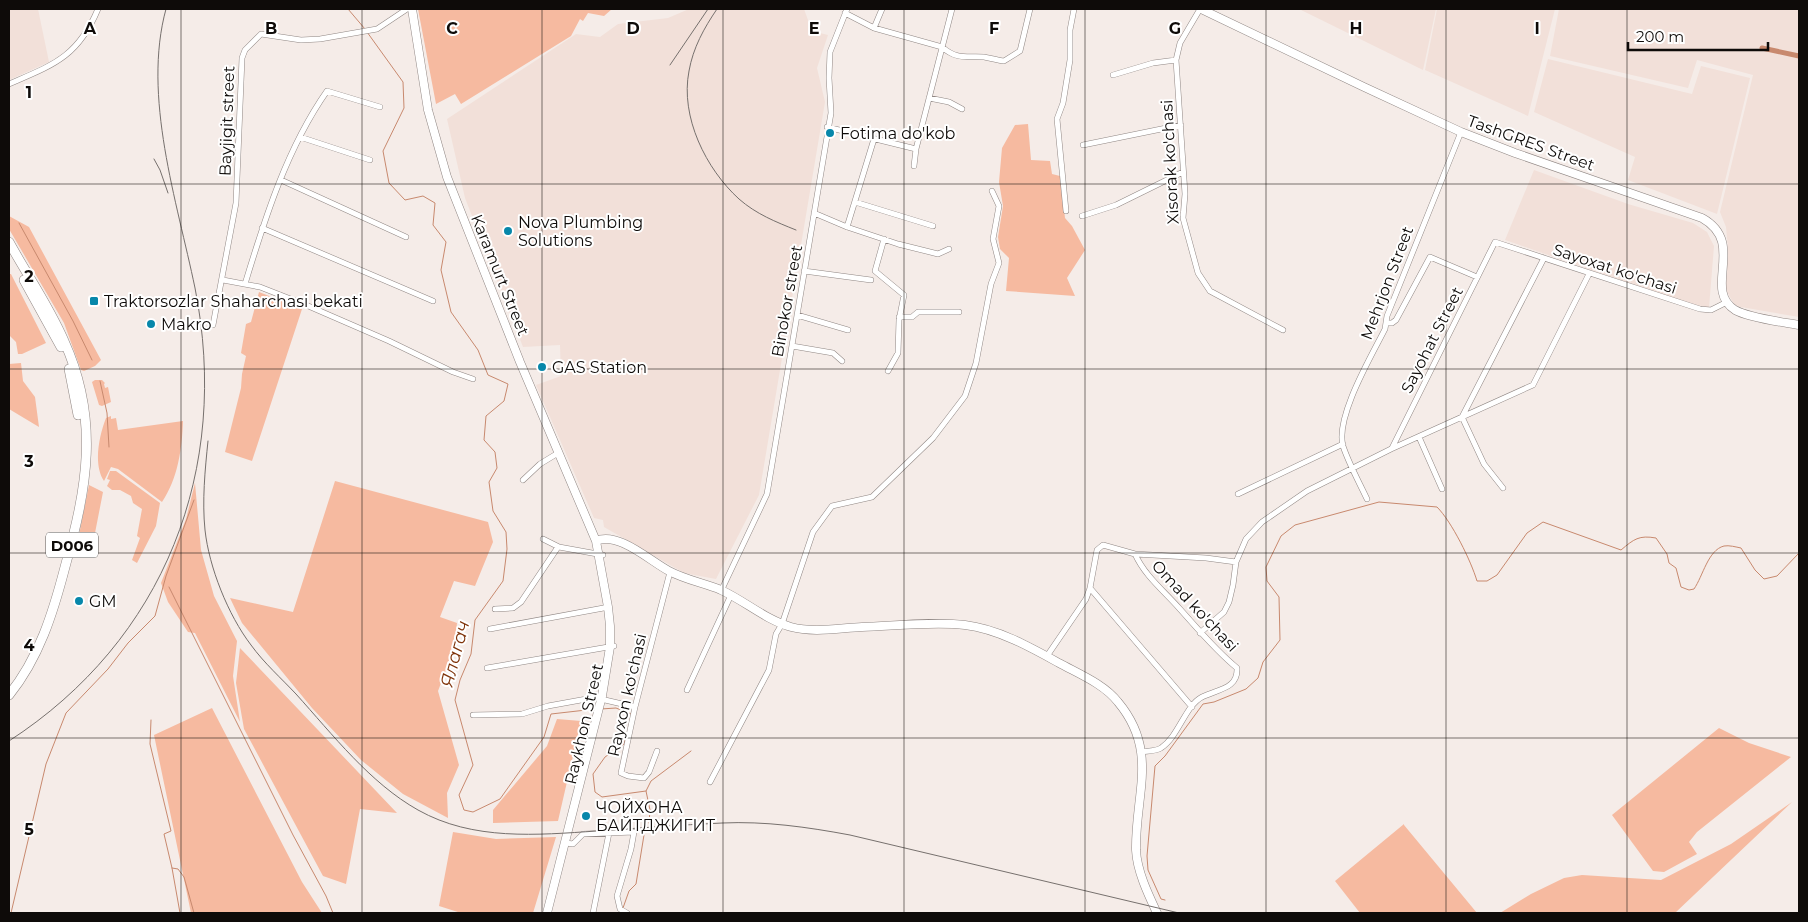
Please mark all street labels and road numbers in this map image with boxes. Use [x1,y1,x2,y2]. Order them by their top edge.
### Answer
street label: Bayjigit street [216,65,238,176]
street label: Xisorak ko'chasi [1157,99,1183,225]
street label: TashGRES Street [1465,111,1598,175]
street label: Karamurt Street [467,212,533,339]
street label: Mehrjon Street [1357,223,1418,342]
street label: Sayoxat ko'chasi [1551,240,1679,298]
street label: Binokor street [768,243,806,359]
street label: Sayohat Street [1397,283,1467,396]
road number: D006 [46,532,98,558]
street label: Omad ko'chasi [1148,556,1242,656]
street label: Rayxon ko'chasi [604,632,650,758]
street label: Raykhon Street [561,661,607,786]

